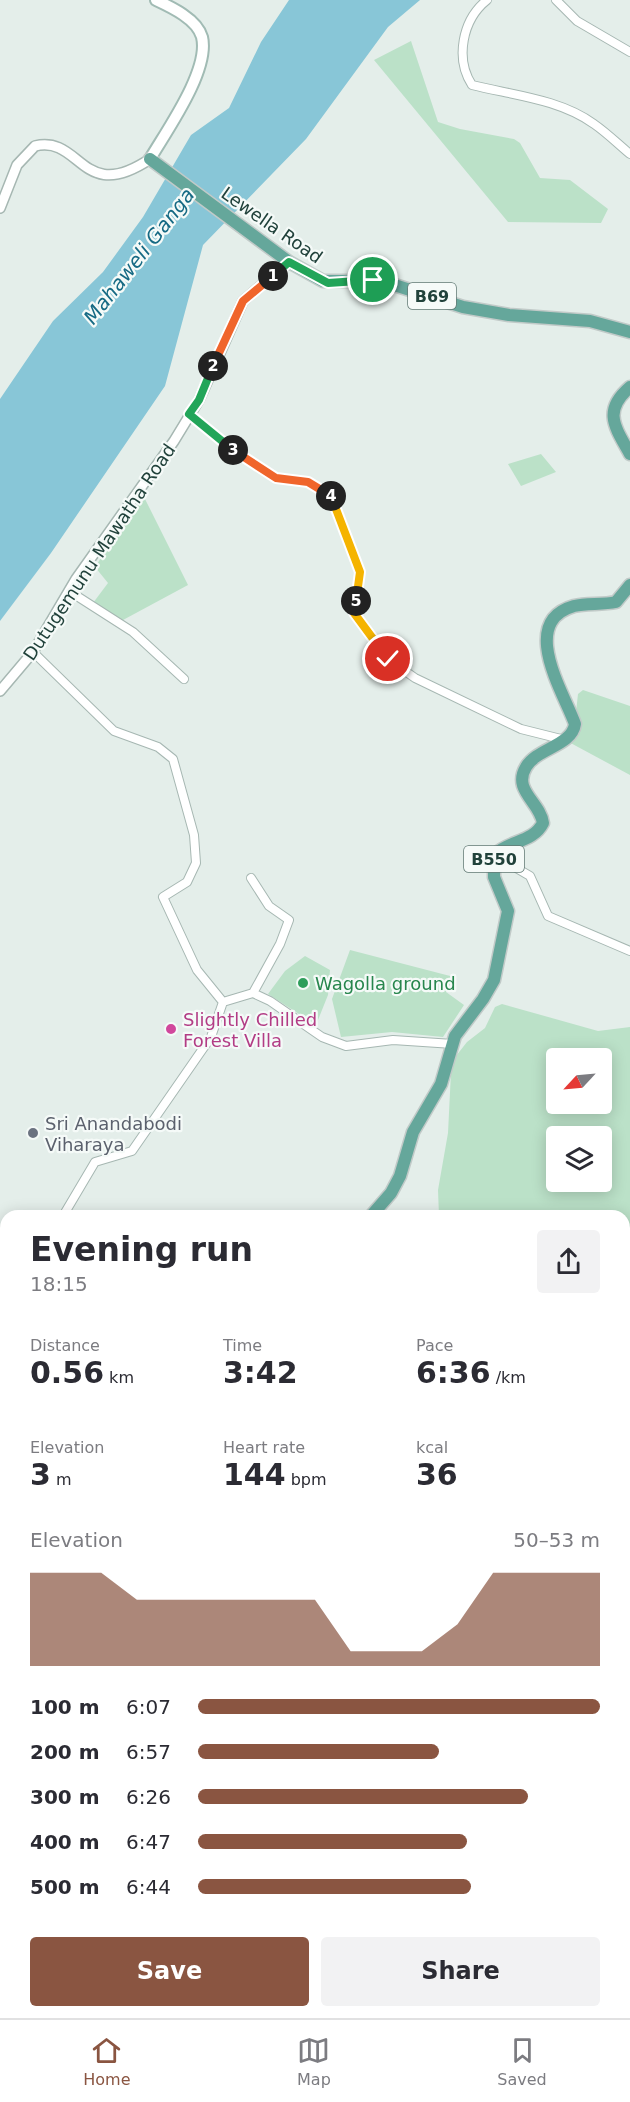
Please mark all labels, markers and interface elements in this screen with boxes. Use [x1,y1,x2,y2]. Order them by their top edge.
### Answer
street label: Lewella Road [217,182,327,268]
water label: Mahaweli Ganga [78,183,200,329]
pin [347,254,398,305]
pin: 1 [258,261,288,291]
icon: arrive [356,263,389,296]
text: 1 [267,266,279,285]
road number: B69 [408,283,456,309]
pin: 2 [198,351,228,381]
text: 2 [207,356,219,375]
pin: 3 [218,435,248,465]
street label: Dutugemunu Mawatha Road [19,440,179,664]
text: 3 [227,440,239,459]
pin: 4 [316,481,346,511]
text: 4 [325,486,337,505]
pin: 5 [341,586,371,616]
text: 5 [350,591,362,610]
pin [362,633,413,684]
icon: check [371,642,404,675]
road number: B550 [464,846,524,872]
place label: Wagolla ground [315,973,456,994]
marker: Wagolla ground [296,976,310,990]
place label: Slightly Chilled Forest Villa [183,1009,317,1051]
marker: Slightly Chilled Forest Villa [164,1022,178,1036]
north arrow [546,1048,612,1114]
map controls [546,1048,612,1192]
place label: Sri Anandabodi Viharaya [45,1113,182,1155]
marker: Sri Anandabodi Viharaya [26,1126,40,1140]
button: layers [546,1126,612,1192]
text: Evening run [30,1230,253,1269]
button: share [537,1230,600,1293]
text: 18:15 [30,1272,88,1296]
text: Distance [30,1336,100,1355]
text: Time [223,1336,262,1355]
text: Pace [416,1336,453,1355]
text: 0.56 [30,1355,104,1390]
text: 3:42 [223,1355,298,1390]
text: 6:36 [416,1355,491,1390]
text: km [104,1368,134,1387]
text: /km [491,1368,526,1387]
text: Elevation [30,1438,104,1457]
text: Heart rate [223,1438,305,1457]
text: kcal [416,1438,448,1457]
text: 3 [30,1457,51,1492]
text: 144 [223,1457,286,1492]
text: 36 [416,1457,458,1492]
text: m [51,1470,72,1489]
text: bpm [286,1470,327,1489]
text: Elevation [30,1528,123,1552]
text: 50–53 m [513,1528,600,1552]
text: 100 m [30,1695,100,1719]
text: 6:07 [126,1695,171,1719]
text: 200 m [30,1740,100,1764]
text: 6:57 [126,1740,171,1764]
text: 300 m [30,1785,100,1809]
text: 6:26 [126,1785,171,1809]
text: 400 m [30,1830,100,1854]
text: 6:47 [126,1830,171,1854]
text: 500 m [30,1875,100,1899]
text: 6:44 [126,1875,171,1899]
button: Save [30,1937,309,2006]
button: Share [321,1937,600,2006]
tab: Home [83,2034,131,2089]
tab: Map [297,2034,331,2089]
tab: Saved [497,2034,547,2089]

